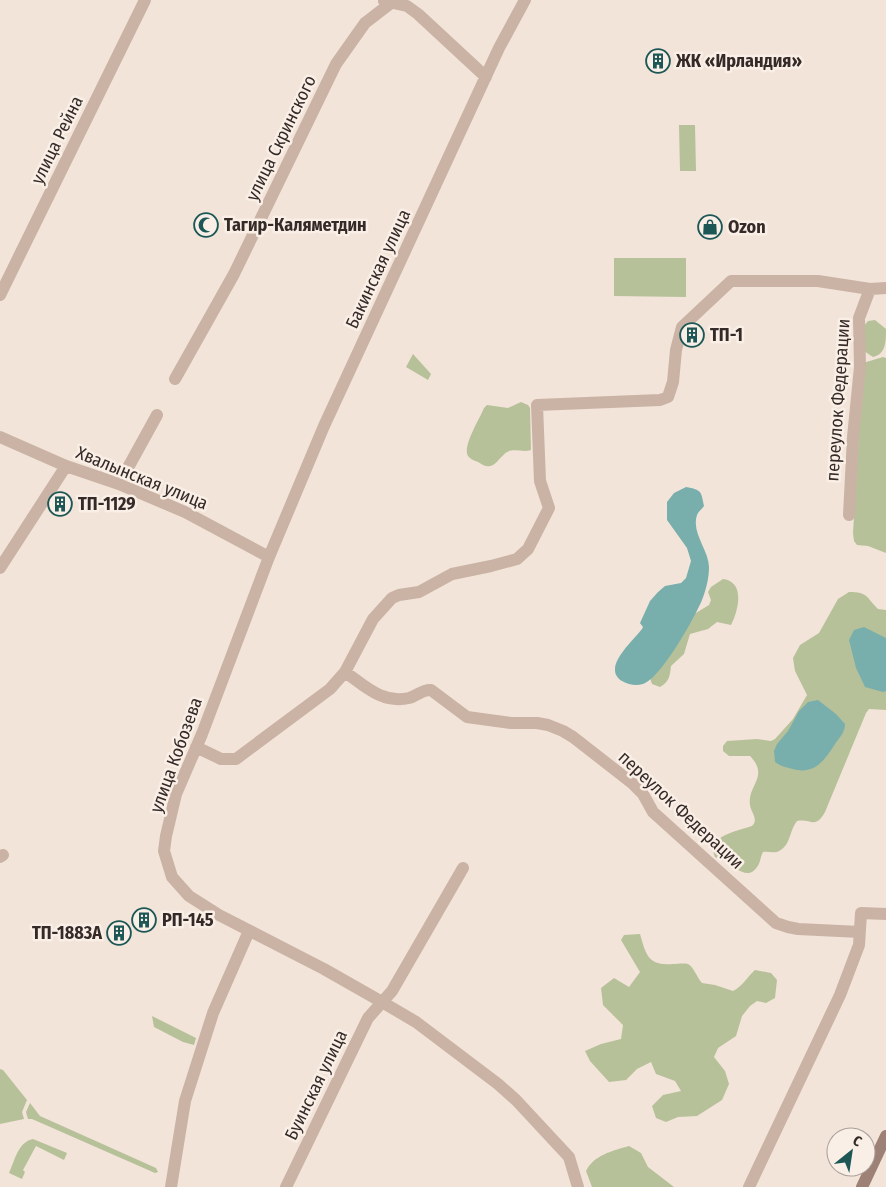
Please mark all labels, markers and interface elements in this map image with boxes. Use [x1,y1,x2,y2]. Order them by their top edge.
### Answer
building icon: ЖК «Ирландия» [645,48,671,74]
place label: ЖК «Ирландия» [675,50,802,72]
street label: улица Скринского [241,72,321,204]
street label: улица Рейна [26,92,88,188]
street label: Бакинская улица [341,206,415,332]
mosque icon: Тагир-Каляметдин [193,212,219,238]
place label: Тагир-Каляметдин [224,214,367,236]
shop icon: Ozon [697,214,723,240]
place label: Ozon [728,216,766,238]
street label: переулок Федерации [821,318,855,482]
building icon: ТП-1 [679,322,705,348]
place label: ТП-1 [710,324,743,346]
street label: Хвалынская улица [73,442,211,515]
building icon: ТП-1129 [47,491,73,517]
place label: ТП-1129 [78,493,136,515]
street label: улица Кобозева [145,694,207,816]
street label: переулок Федерации [614,746,748,874]
building icon: РП-145 [131,907,157,933]
place label: РП-145 [162,909,214,931]
building icon: ТП-1883А [106,920,132,946]
place label: ТП-1883А [32,922,102,944]
street label: Буинская улица [280,1026,352,1144]
north arrow [826,1127,876,1177]
text: С [850,1132,865,1151]

